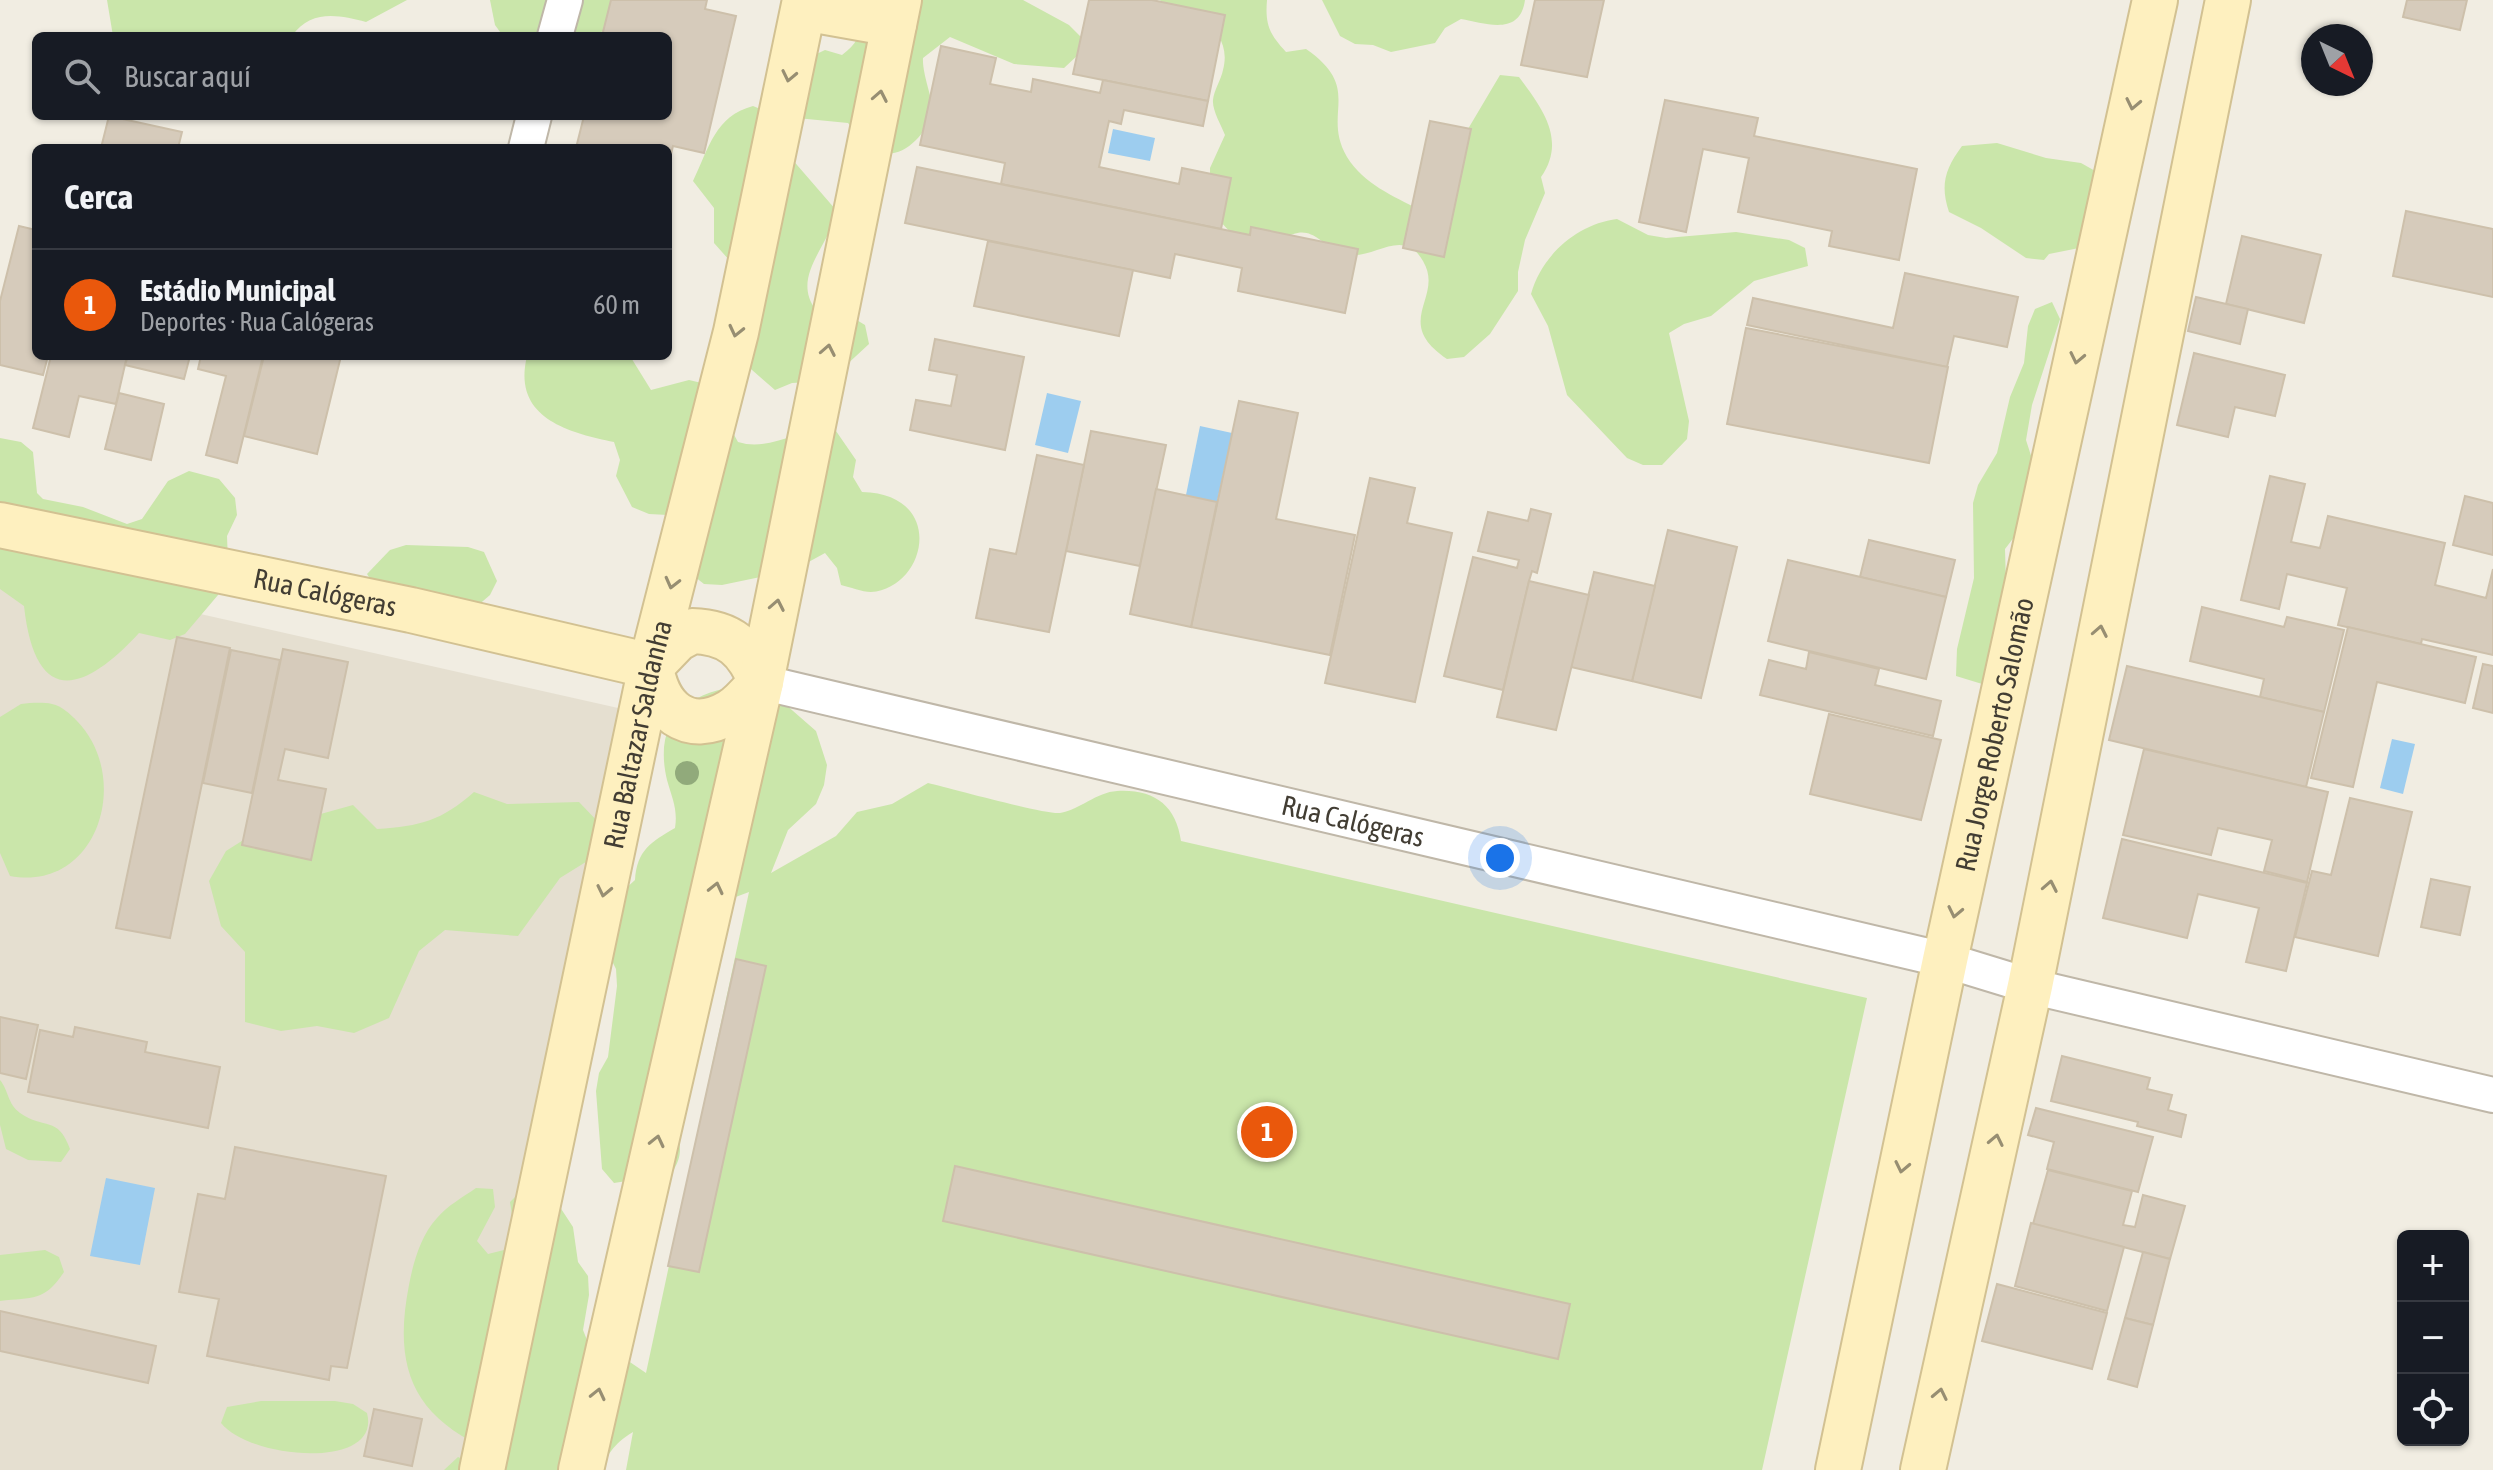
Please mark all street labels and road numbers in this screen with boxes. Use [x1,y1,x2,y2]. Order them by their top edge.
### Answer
street label: Rua Calógeras [251,562,399,623]
street label: Rua Jorge Roberto Salomão [1949,594,2040,874]
street label: Rua Baltazar Saldanha [597,617,678,851]
street label: Rua Calógeras [1279,789,1427,853]

